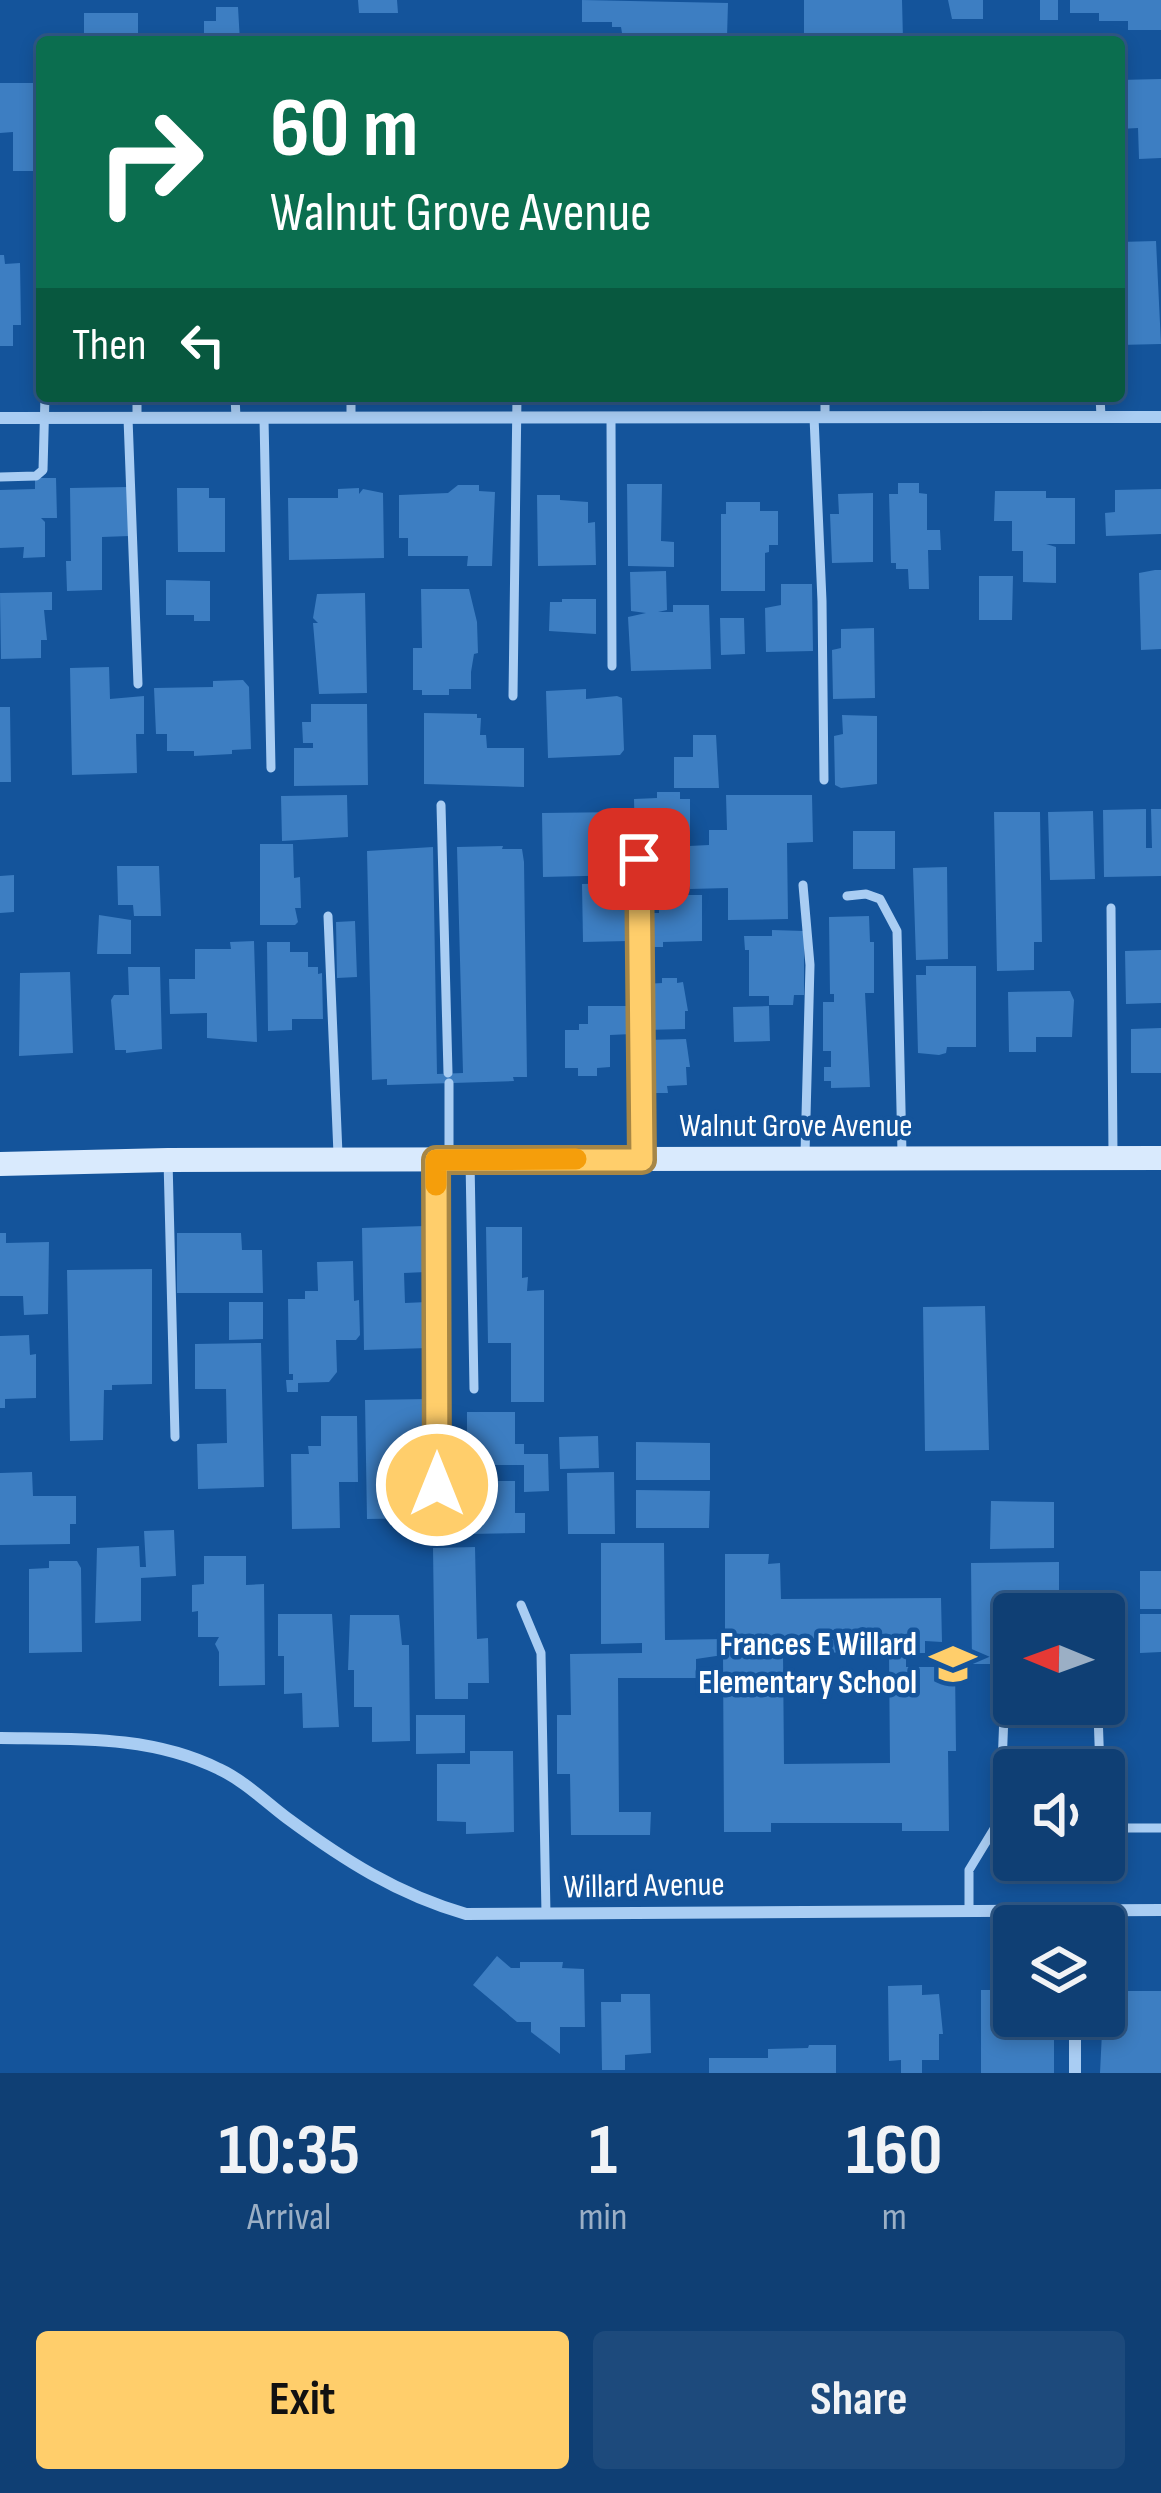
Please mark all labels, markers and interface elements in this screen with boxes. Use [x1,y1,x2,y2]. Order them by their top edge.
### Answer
text: 60 m [270,79,418,180]
icon: right [72,84,228,240]
text: Walnut Grove Avenue [270,181,652,246]
icon: left [170,312,236,378]
text: Then [72,318,146,373]
pin [588,808,690,910]
icon: arrive [606,826,672,892]
street label: Walnut Grove Avenue [679,1106,913,1146]
position arrow [374,1422,500,1548]
north arrow [993,1593,1125,1725]
map controls [993,1593,1125,2037]
place label: Frances E Willard Elementary School [698,1625,917,1703]
school or university icon: Frances E Willard Elementary School [928,1639,978,1689]
button: sound [993,1749,1125,1881]
street label: Willard Avenue [563,1865,725,1907]
button: layers [993,1905,1125,2037]
text: 10:35 [219,2108,360,2195]
text: 1 [589,2108,617,2195]
text: 160 [846,2108,942,2195]
text: Arrival [247,2194,331,2241]
text: min [579,2194,628,2241]
text: m [882,2194,907,2241]
button: Exit [36,2331,569,2469]
button: Share [593,2331,1125,2469]

